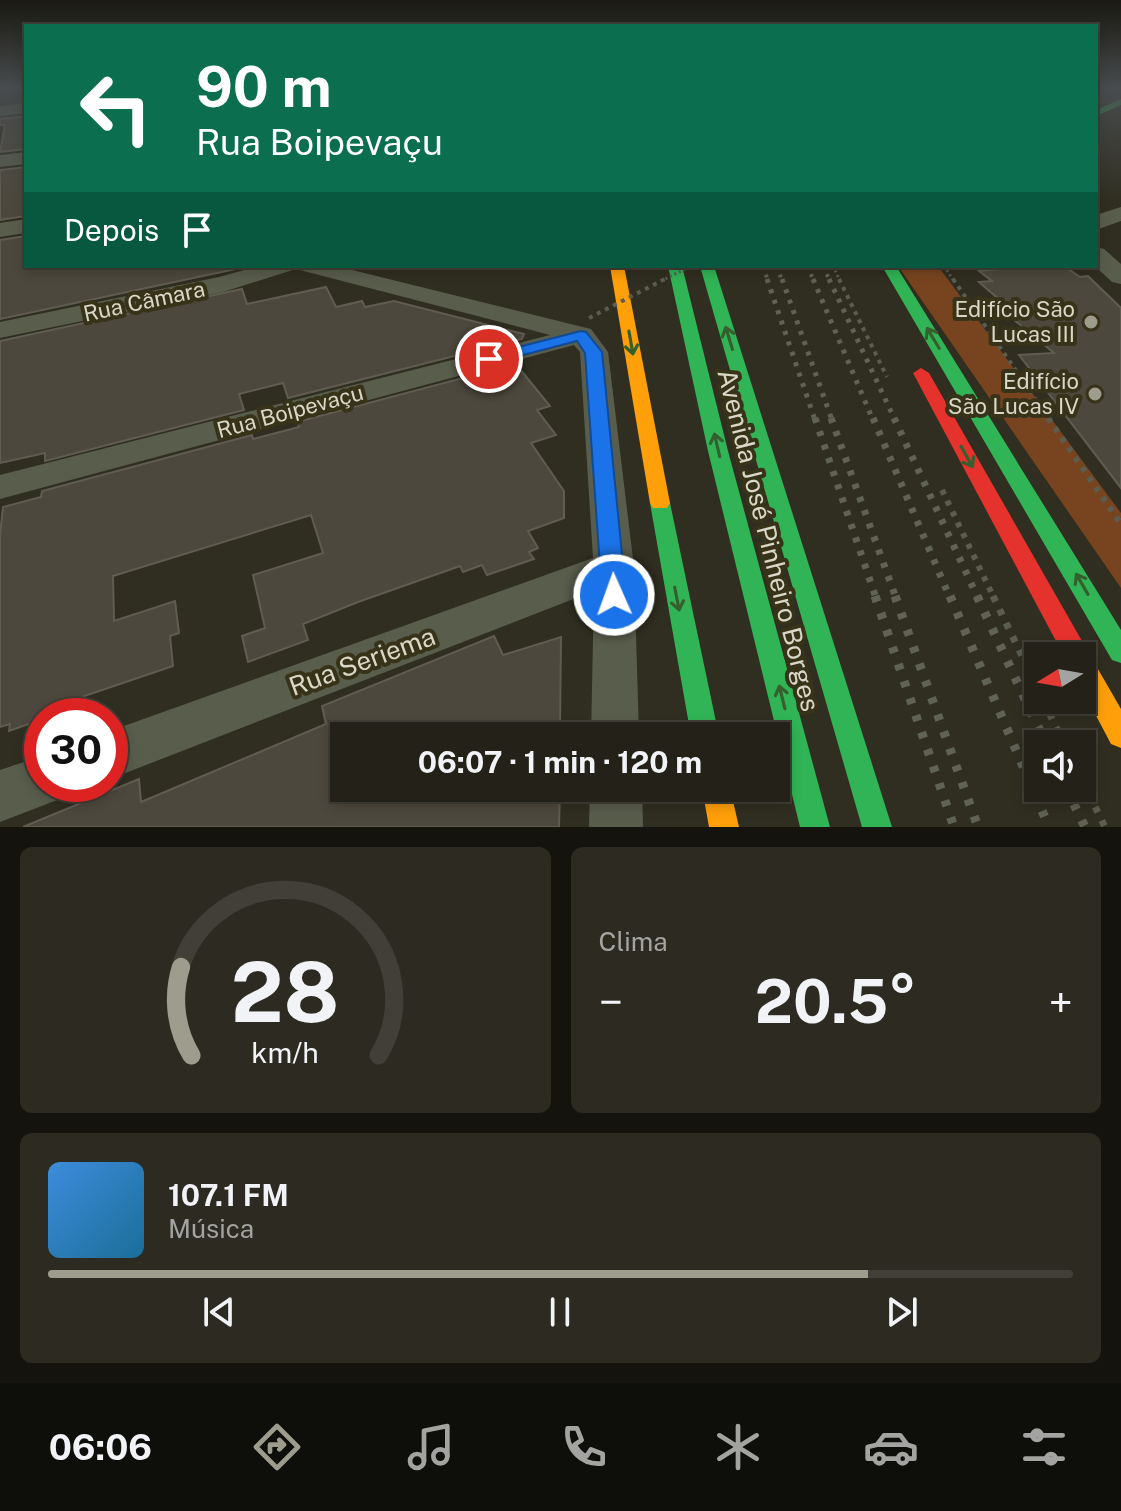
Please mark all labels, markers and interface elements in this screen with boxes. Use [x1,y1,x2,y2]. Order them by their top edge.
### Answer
text: 90 m [196,54,332,120]
icon: left [64,56,168,160]
text: Rua Boipevaçu [196,121,443,163]
icon: arrive [175,208,219,252]
text: Depois [64,212,159,248]
street label: Rua Câmara [81,275,207,327]
place label: Edifício São Lucas III [955,296,1075,347]
marker: Edifício São Lucas III [1082,313,1100,331]
pin [455,325,523,393]
one-way arrow [721,326,736,352]
one-way arrow [925,327,941,350]
one-way arrow [624,330,639,355]
icon: arrive [467,337,511,381]
street label: Avenida José Pinheiro Borges [711,366,827,714]
place label: Edifício São Lucas IV [948,368,1079,419]
street label: Rua Boipevaçu [214,379,366,443]
marker: Edifício São Lucas IV [1086,385,1104,403]
one-way arrow [709,433,724,459]
one-way arrow [959,445,975,468]
position arrow [572,553,656,637]
one-way arrow [1074,573,1090,596]
one-way arrow [670,585,685,611]
street label: Rua Seriema [285,620,439,702]
north arrow [1024,642,1096,714]
map controls [1024,642,1096,802]
one-way arrow [773,685,788,711]
speed limit sign: 30 [24,698,128,802]
button: sound [1024,730,1096,802]
text: 06:07 · 1 min · 120 m [418,744,702,780]
text: Clima [599,926,668,957]
text: 28 [231,943,340,1041]
text: 20.5° [755,966,917,1037]
text: − [599,976,623,1028]
text: + [1049,976,1073,1028]
text: km/h [252,1036,319,1069]
text: 107.1 FM [168,1177,289,1213]
text: Música [168,1213,254,1244]
icon: previous [197,1290,241,1334]
icon: pause [538,1290,582,1334]
icon: next [880,1290,924,1334]
icon: directions [249,1419,305,1475]
icon: music [403,1419,459,1475]
icon: phone [556,1419,612,1475]
icon: climate [710,1419,766,1475]
icon: car [863,1419,919,1475]
icon: filters [1016,1419,1072,1475]
text: 06:06 [49,1426,152,1468]

